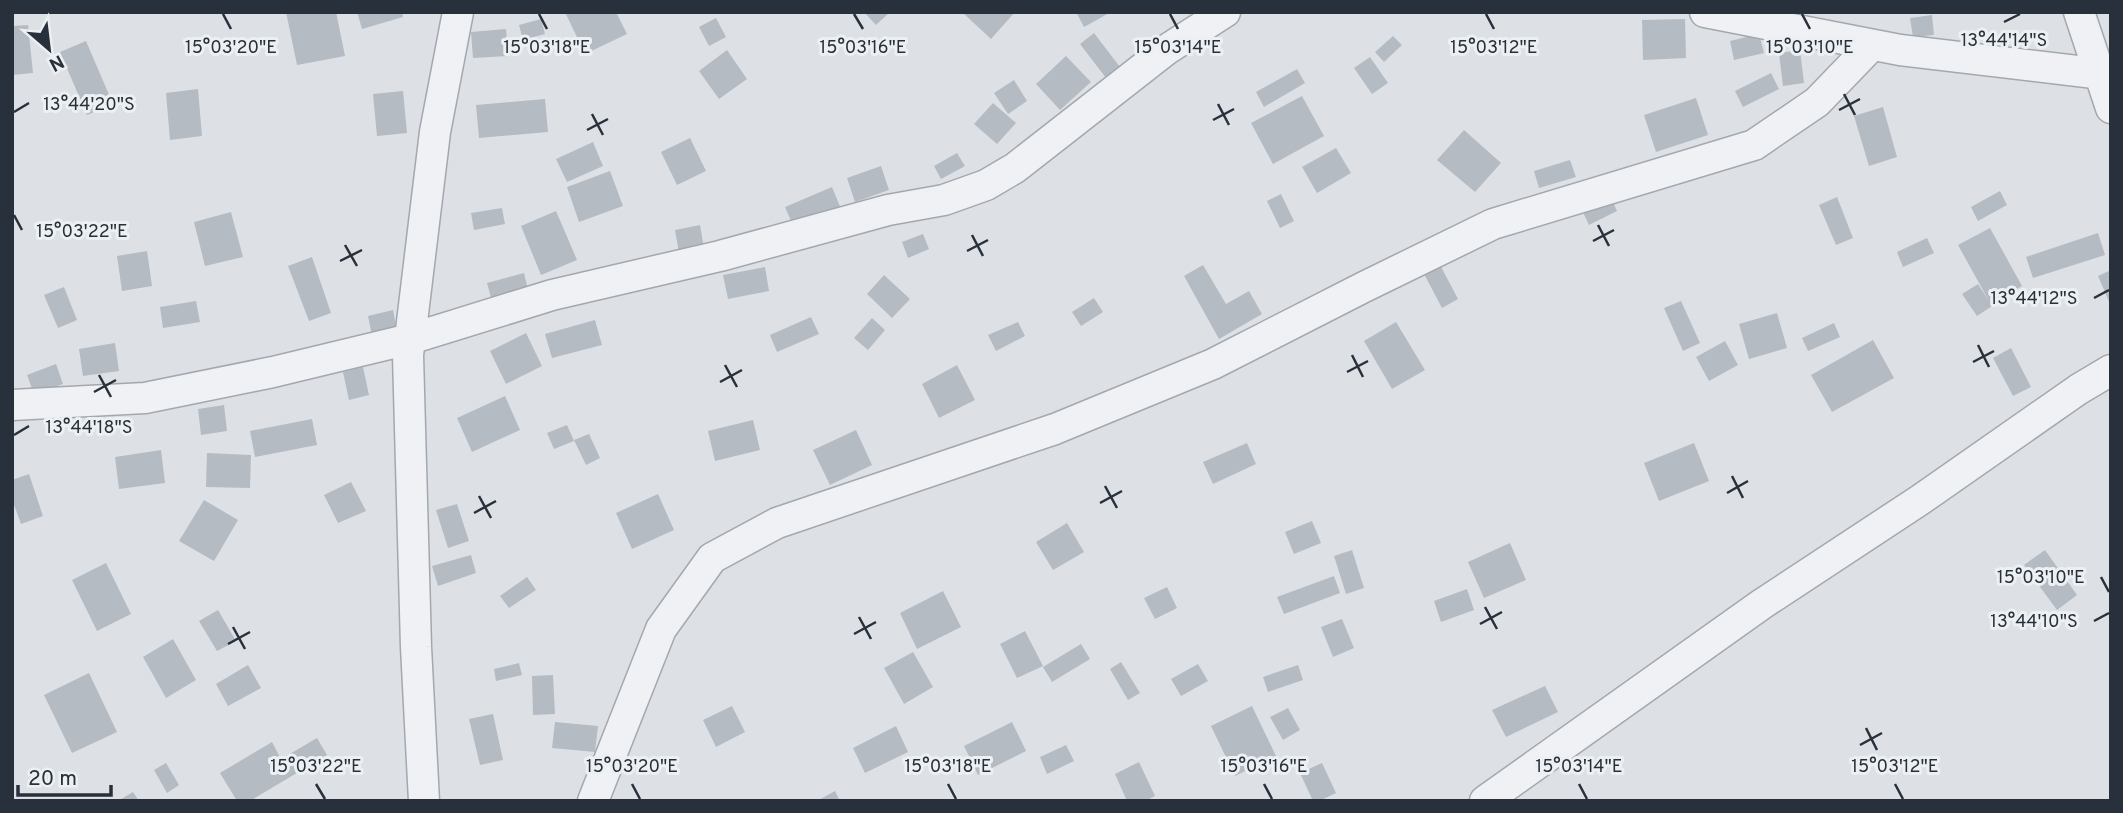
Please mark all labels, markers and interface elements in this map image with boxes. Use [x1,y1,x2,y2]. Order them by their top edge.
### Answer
north arrow [14,14,84,84]
text: 13°44'14"S [1961,30,2047,53]
text: 15°03'20"E [185,37,277,60]
text: 15°03'18"E [503,37,591,60]
text: 15°03'16"E [820,37,907,60]
text: 15°03'14"E [1134,37,1222,60]
text: 15°03'12"E [1450,37,1538,60]
text: 15°03'10"E [1766,37,1854,60]
text: N [44,48,68,76]
text: 13°44'20"S [43,94,135,117]
text: 15°03'22"E [36,221,128,244]
text: 13°44'12"S [1991,288,2077,311]
text: 13°44'18"S [46,417,132,440]
text: 15°03'10"E [1997,567,2085,590]
text: 13°44'10"S [1990,611,2078,634]
scale bar [18,754,110,798]
text: 15°03'22"E [270,756,362,779]
text: 15°03'20"E [586,756,678,779]
text: 15°03'18"E [904,756,992,779]
text: 15°03'16"E [1221,756,1308,779]
text: 15°03'14"E [1535,756,1623,779]
text: 15°03'12"E [1851,756,1939,779]
text: 20 m [28,766,77,793]

